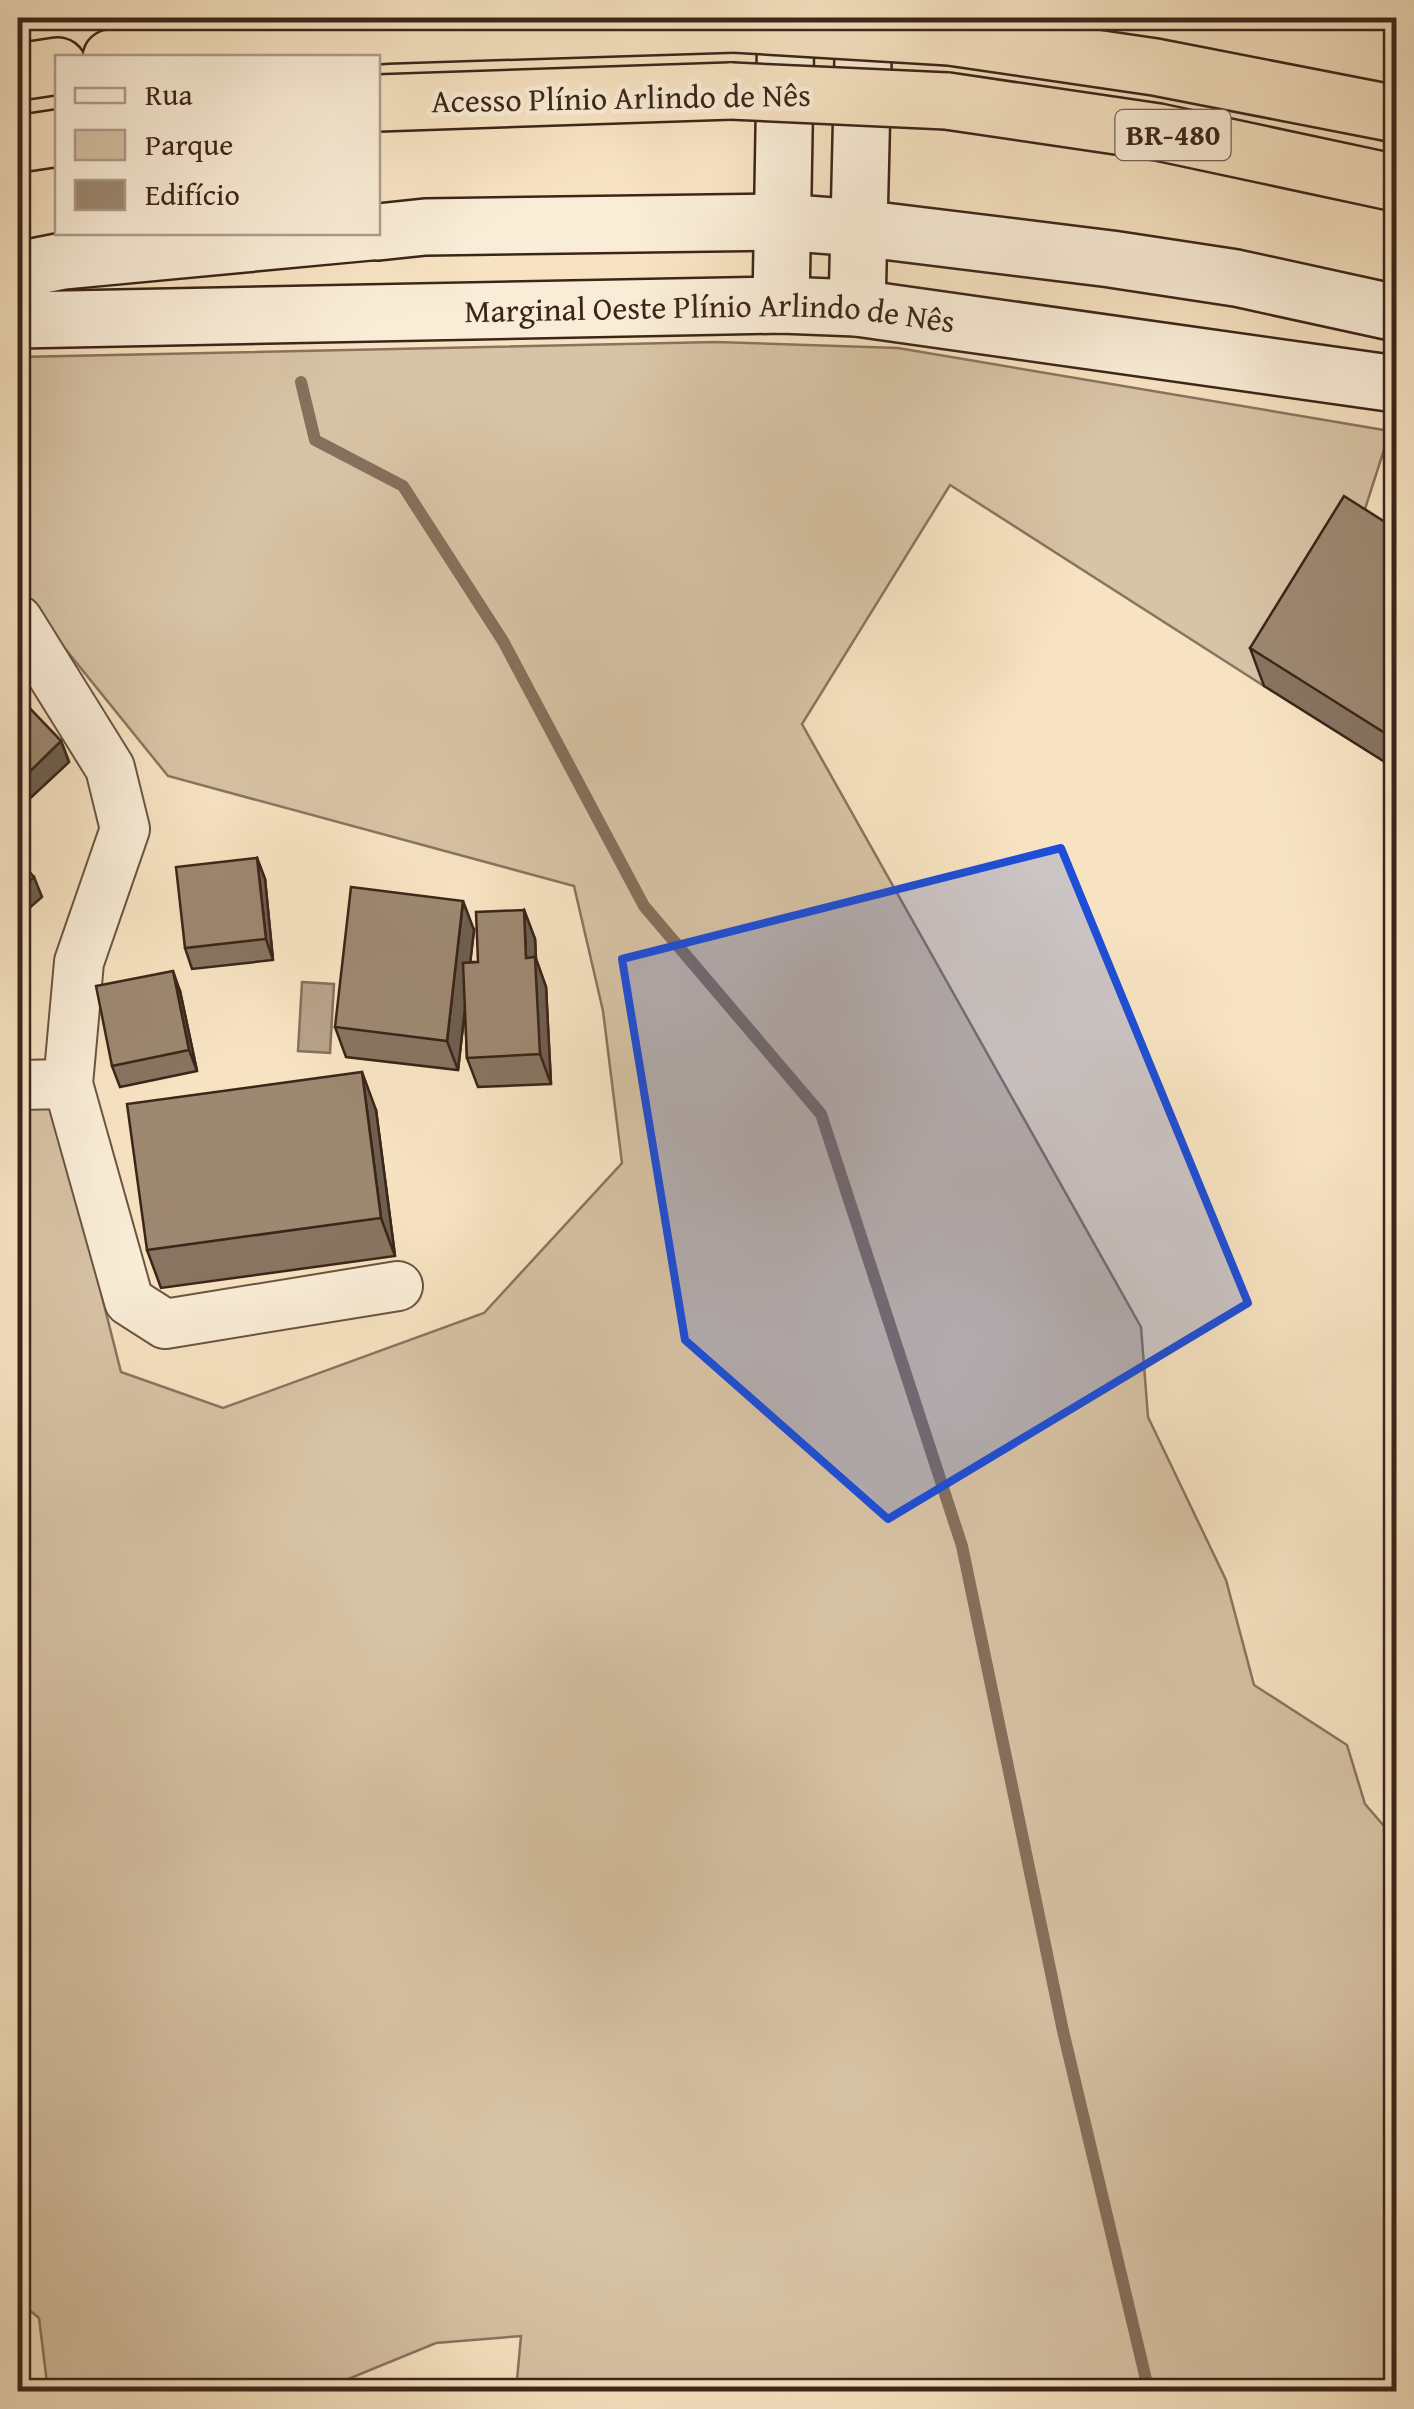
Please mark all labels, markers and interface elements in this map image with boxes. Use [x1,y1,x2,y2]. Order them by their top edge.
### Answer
legend [55,55,380,235]
street label: Acesso Plínio Arlindo de Nês [431,71,811,124]
text: Rua [145,72,193,116]
road number: BR-480 [1116,110,1230,160]
text: Parque [145,122,233,166]
text: Edifício [145,172,240,216]
street label: Marginal Oeste Plínio Arlindo de Nês [464,281,958,345]

